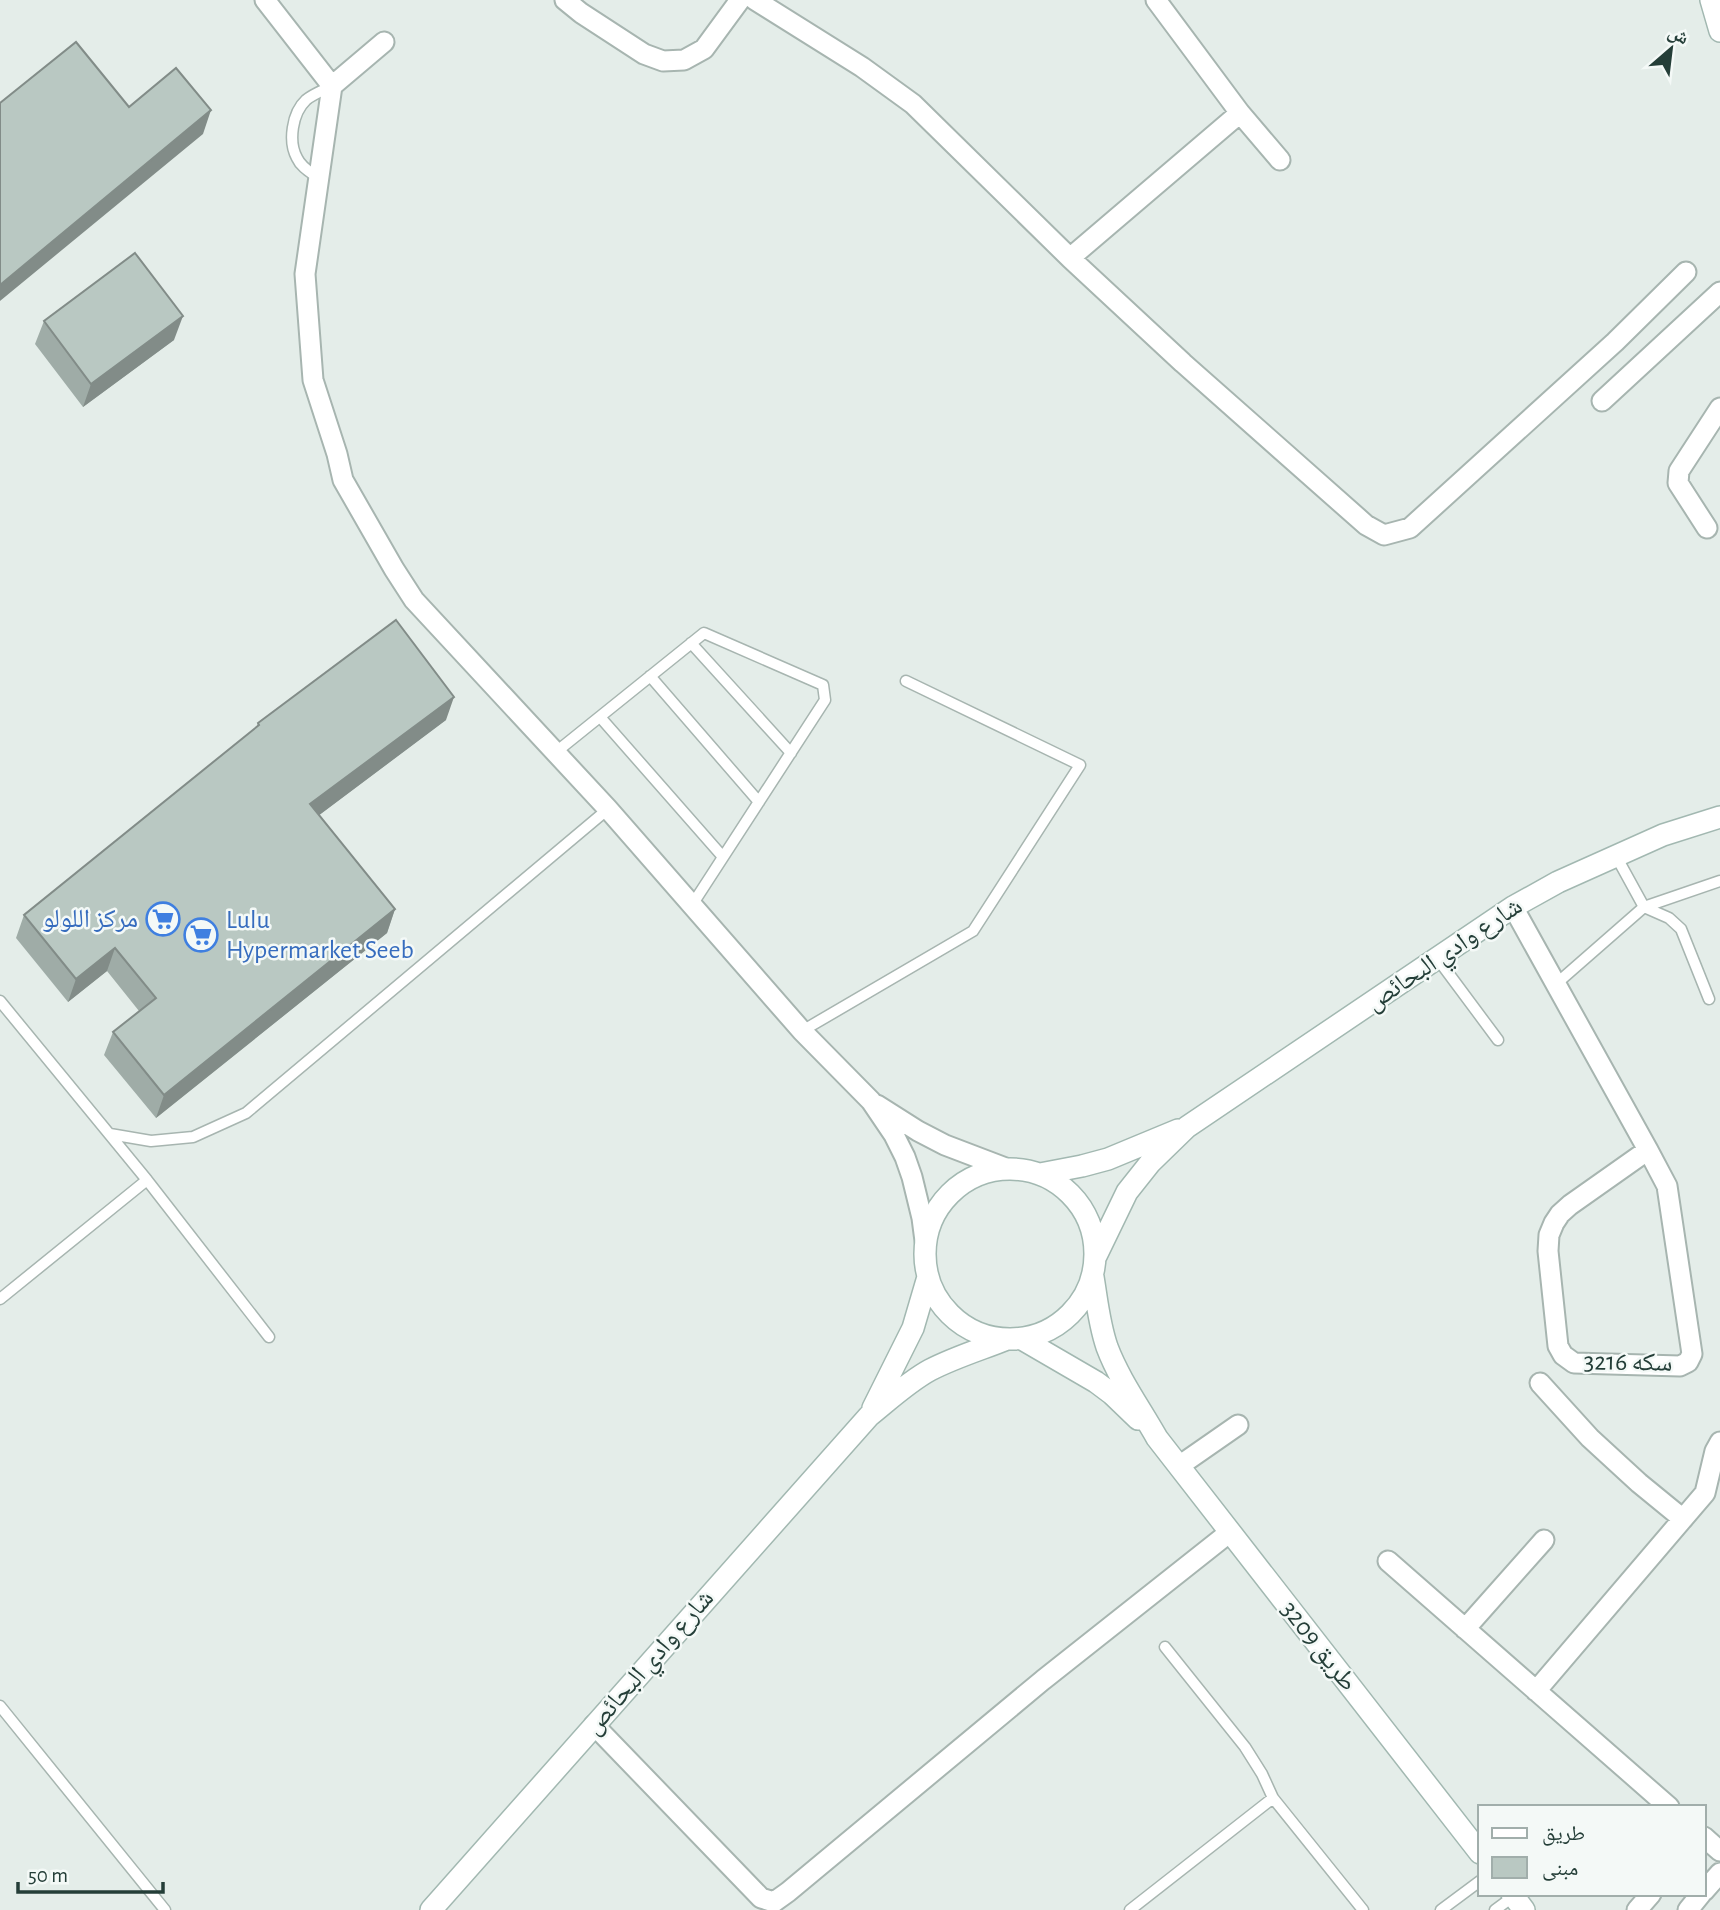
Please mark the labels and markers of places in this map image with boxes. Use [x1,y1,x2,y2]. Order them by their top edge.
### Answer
supermarket icon: مركز اللولو [144,900,182,938]
place label: مركز اللولو [42,906,138,933]
place label: Lulu Hypermarket Seeb [226,907,414,963]
supermarket icon: Lulu Hypermarket Seeb [182,916,220,954]

